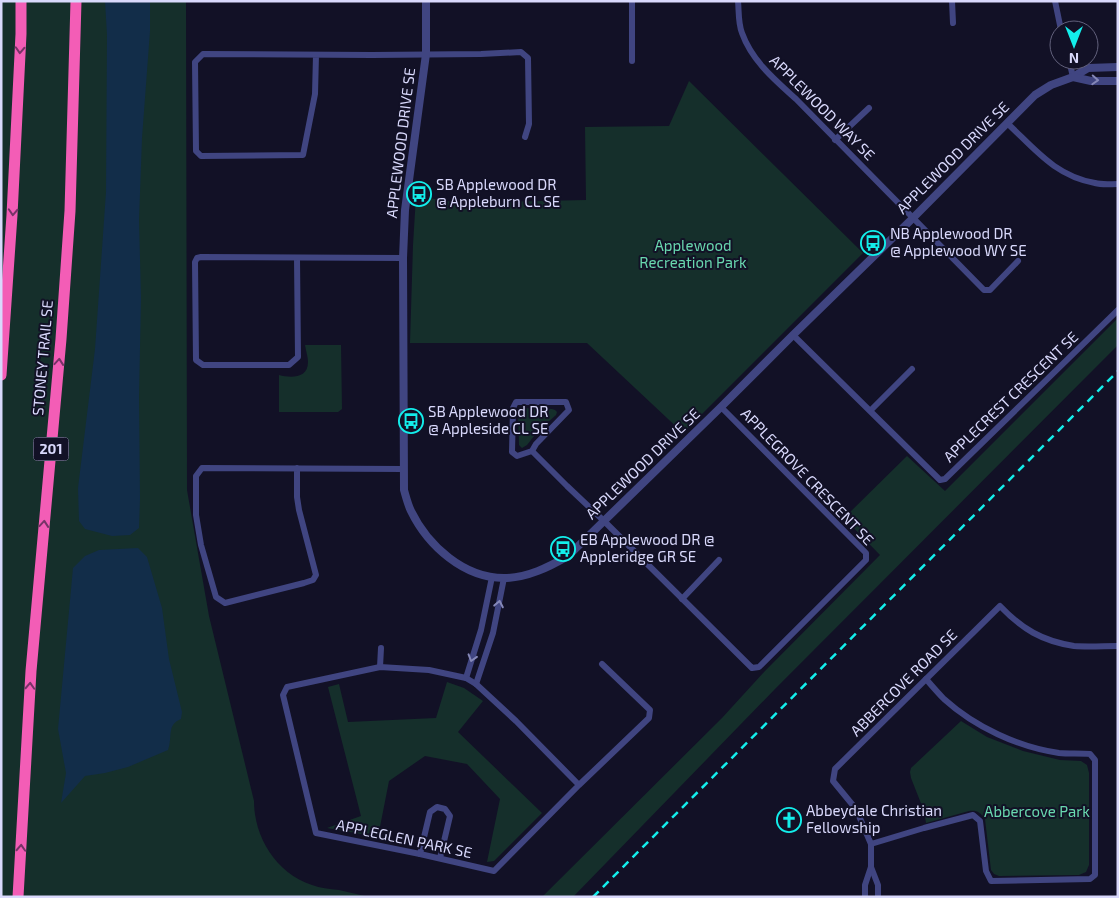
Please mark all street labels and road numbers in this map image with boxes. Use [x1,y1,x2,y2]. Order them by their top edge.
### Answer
street label: APPLEWOOD WAY SE [766,51,879,164]
street label: APPLEWOOD DRIVE SE [382,67,418,219]
street label: APPLEWOOD DRIVE SE [892,97,1012,217]
street label: STONEY TRAIL SE [28,299,56,416]
street label: APPLECREST CRESCENT SE [939,327,1081,465]
street label: APPLEWOOD DRIVE SE [582,404,703,522]
street label: APPLEGROVE CRESCENT SE [738,404,878,548]
road number: 201 [34,438,68,460]
street label: ABBERCOVE ROAD SE [846,625,960,739]
street label: APPLEGLEN PARK SE [335,815,474,861]

